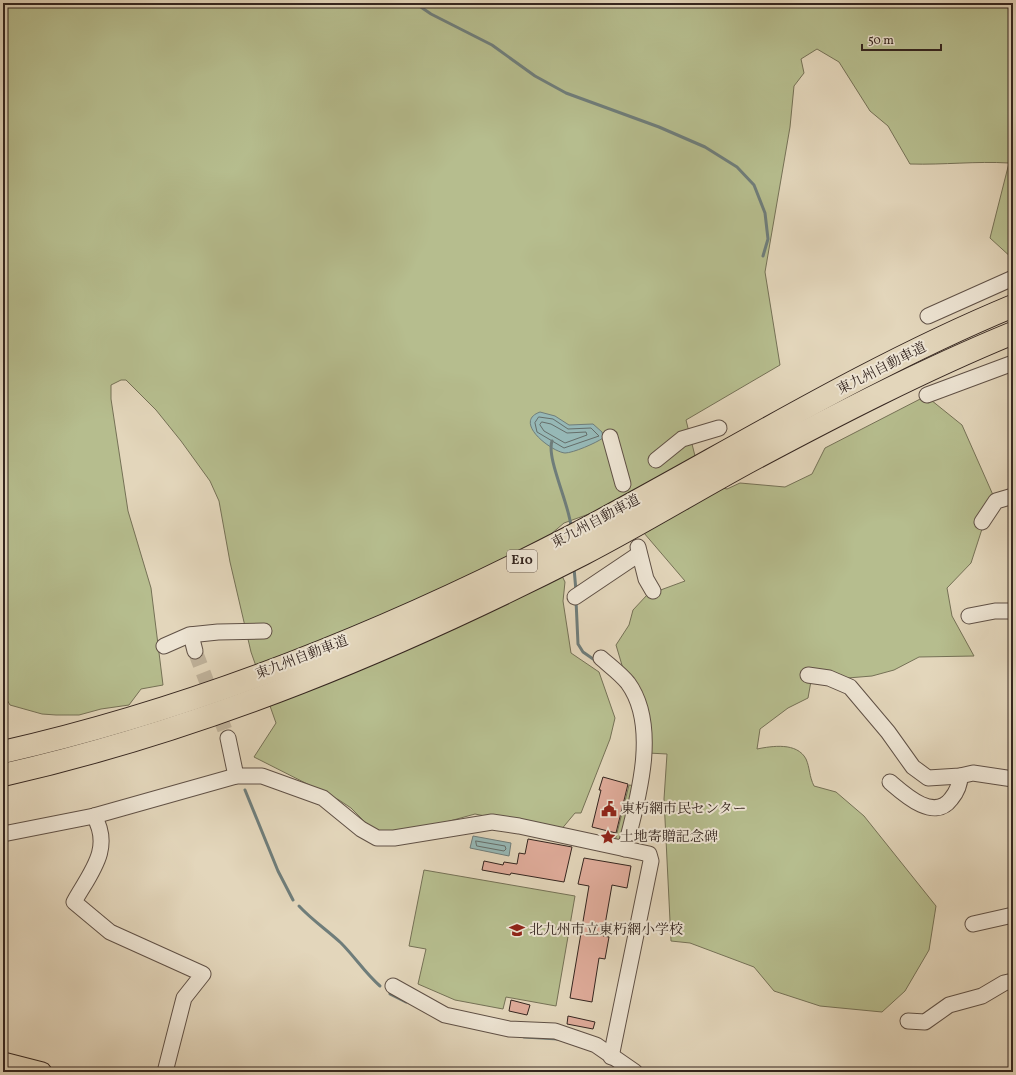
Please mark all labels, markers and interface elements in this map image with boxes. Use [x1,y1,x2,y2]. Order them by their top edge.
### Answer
scale bar [862,26,941,52]
text: 50 m [868,33,894,49]
street label: 東九州自動車道 [834,338,930,400]
street label: 東九州自動車道 [548,491,644,553]
road number: E10 [507,550,537,572]
street label: 東九州自動車道 [253,632,351,684]
public building icon: 東朽網市民センター [600,800,618,818]
place label: 東朽網市民センター [621,800,746,819]
place icon: 土地寄贈記念碑 [599,828,617,846]
place label: 土地寄贈記念碑 [620,828,718,847]
school or university icon: 北九州市立東朽網小学校 [508,921,526,939]
place label: 北九州市立東朽網小学校 [529,921,683,940]

